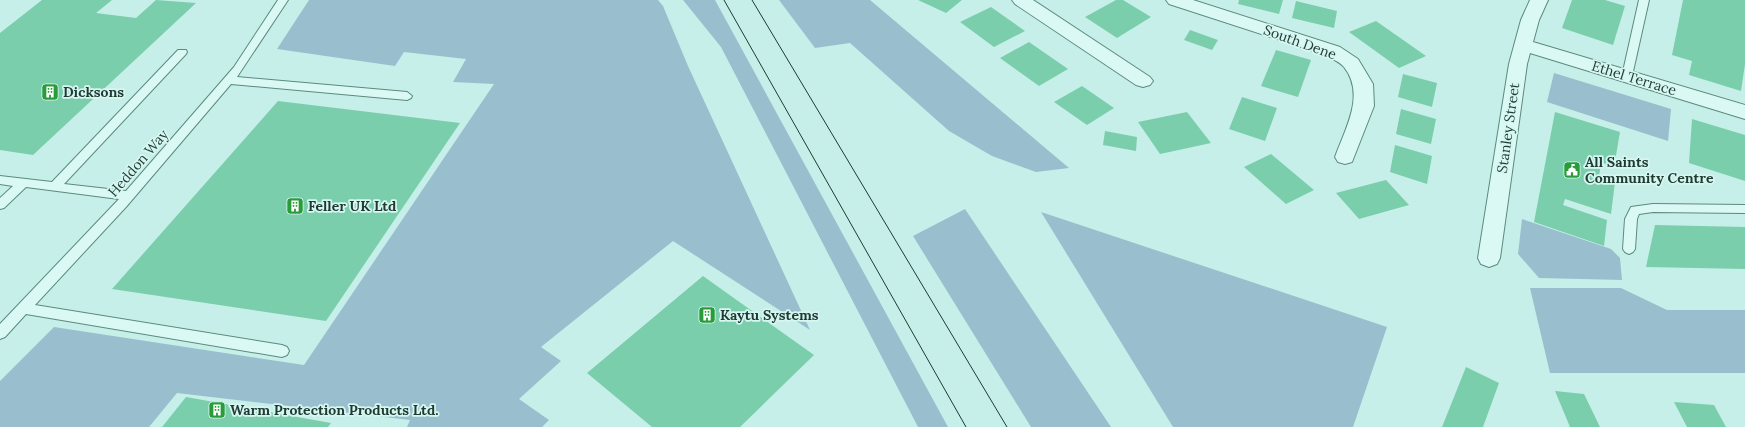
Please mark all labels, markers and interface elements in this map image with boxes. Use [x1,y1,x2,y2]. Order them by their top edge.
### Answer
street label: South Dene [1261,21,1339,64]
street label: Ethel Terrace [1589,57,1679,100]
street label: Stanley Street [1493,81,1523,174]
building icon: Dicksons [40,82,60,102]
place label: Dicksons [63,83,124,101]
street label: Heddon Way [104,125,172,200]
place label: All Saints Community Centre [1585,153,1714,187]
public building icon: All Saints Community Centre [1562,160,1582,180]
building icon: Feller UK Ltd [285,196,305,216]
place label: Feller UK Ltd [308,197,396,215]
building icon: Kaytu Systems [697,305,717,325]
place label: Kaytu Systems [720,306,819,324]
building icon: Warm Protection Products Ltd. [207,400,227,420]
place label: Warm Protection Products Ltd. [230,401,439,419]

